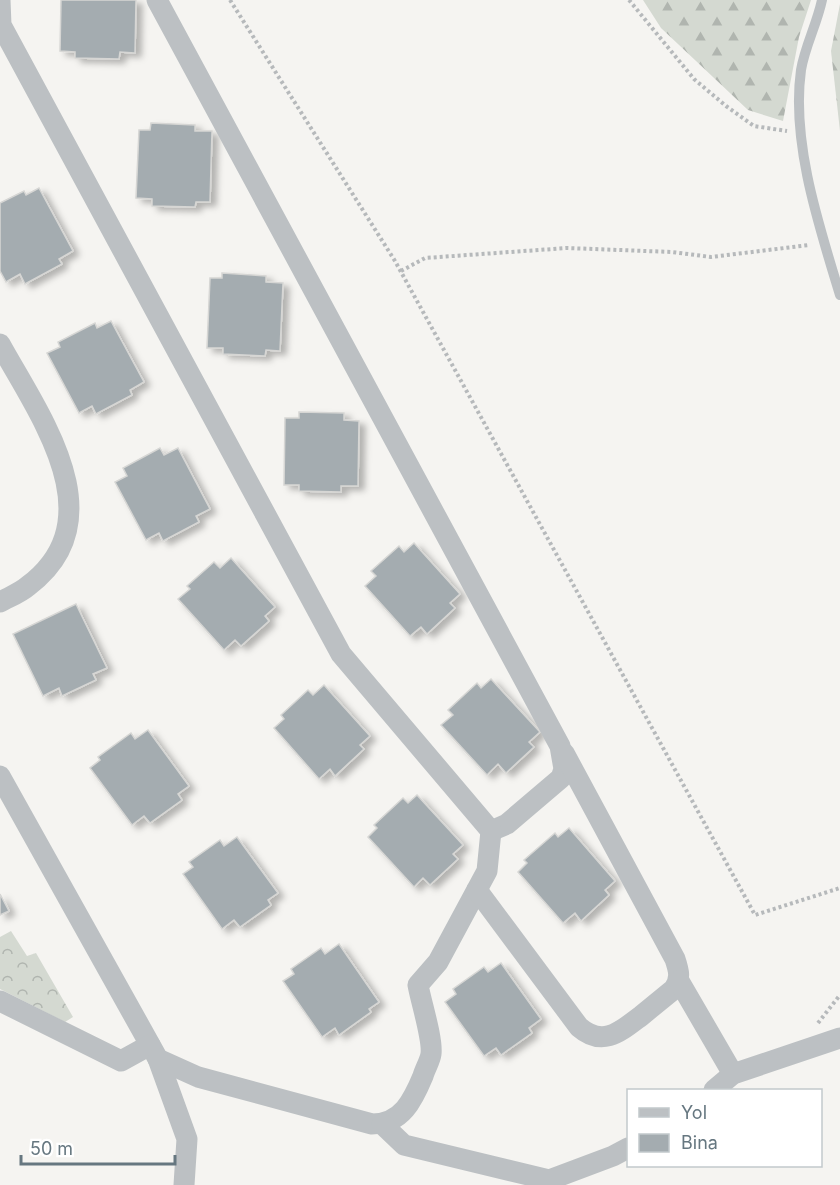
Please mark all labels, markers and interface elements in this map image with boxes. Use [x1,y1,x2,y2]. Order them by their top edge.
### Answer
legend [627,1089,822,1167]
text: Yol [681,1102,707,1123]
scale bar [21,1128,176,1166]
text: Bina [681,1132,718,1153]
text: 50 m [30,1138,73,1159]

